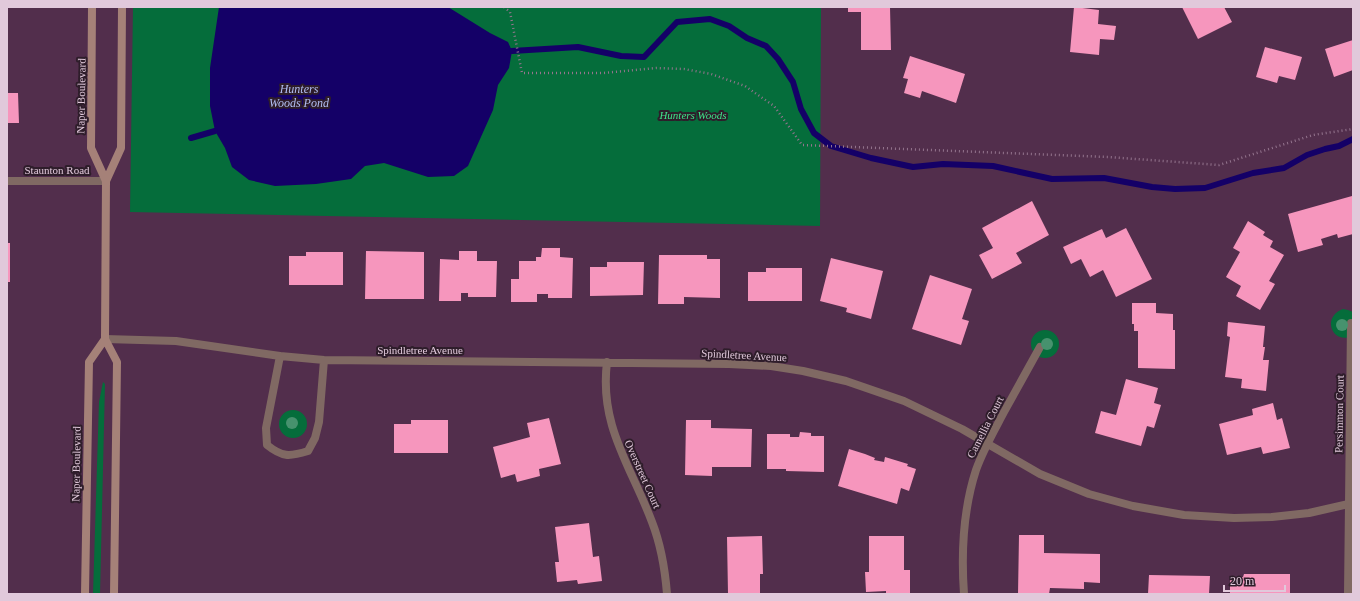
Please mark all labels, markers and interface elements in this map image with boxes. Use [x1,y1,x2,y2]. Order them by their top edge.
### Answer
street label: Naper Boulevard [74,58,88,134]
water label: Hunters Woods Pond [269,82,330,110]
park label: Hunters Woods [658,109,727,121]
street label: Staunton Road [24,164,90,176]
street label: Spindletree Avenue [377,344,463,356]
street label: Spindletree Avenue [701,347,787,363]
street label: Persimmon Court [1332,375,1346,453]
street label: Camellia Court [964,394,1006,460]
street label: Naper Boulevard [69,426,83,502]
street label: Overstreet Court [623,438,663,510]
scale bar [1224,567,1285,593]
text: 20 m [1230,574,1255,588]

